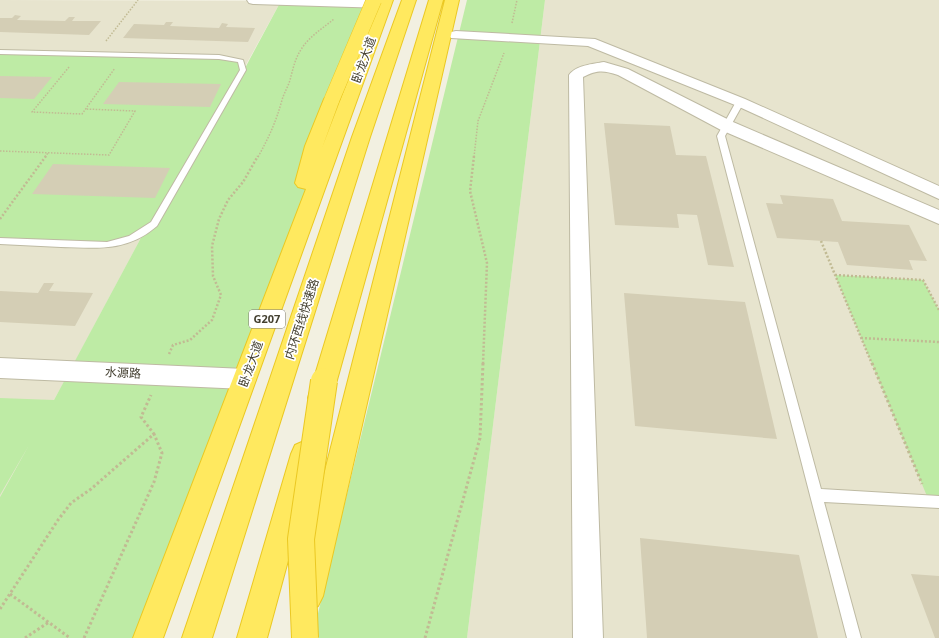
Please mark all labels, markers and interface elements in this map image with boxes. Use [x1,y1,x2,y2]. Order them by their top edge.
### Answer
street label: 卧龙大道 [347,34,380,85]
street label: 内环西线快速路 [280,276,323,361]
road number: G207 [249,310,285,328]
street label: 卧龙大道 [234,338,267,389]
street label: 水源路 [105,363,141,382]

